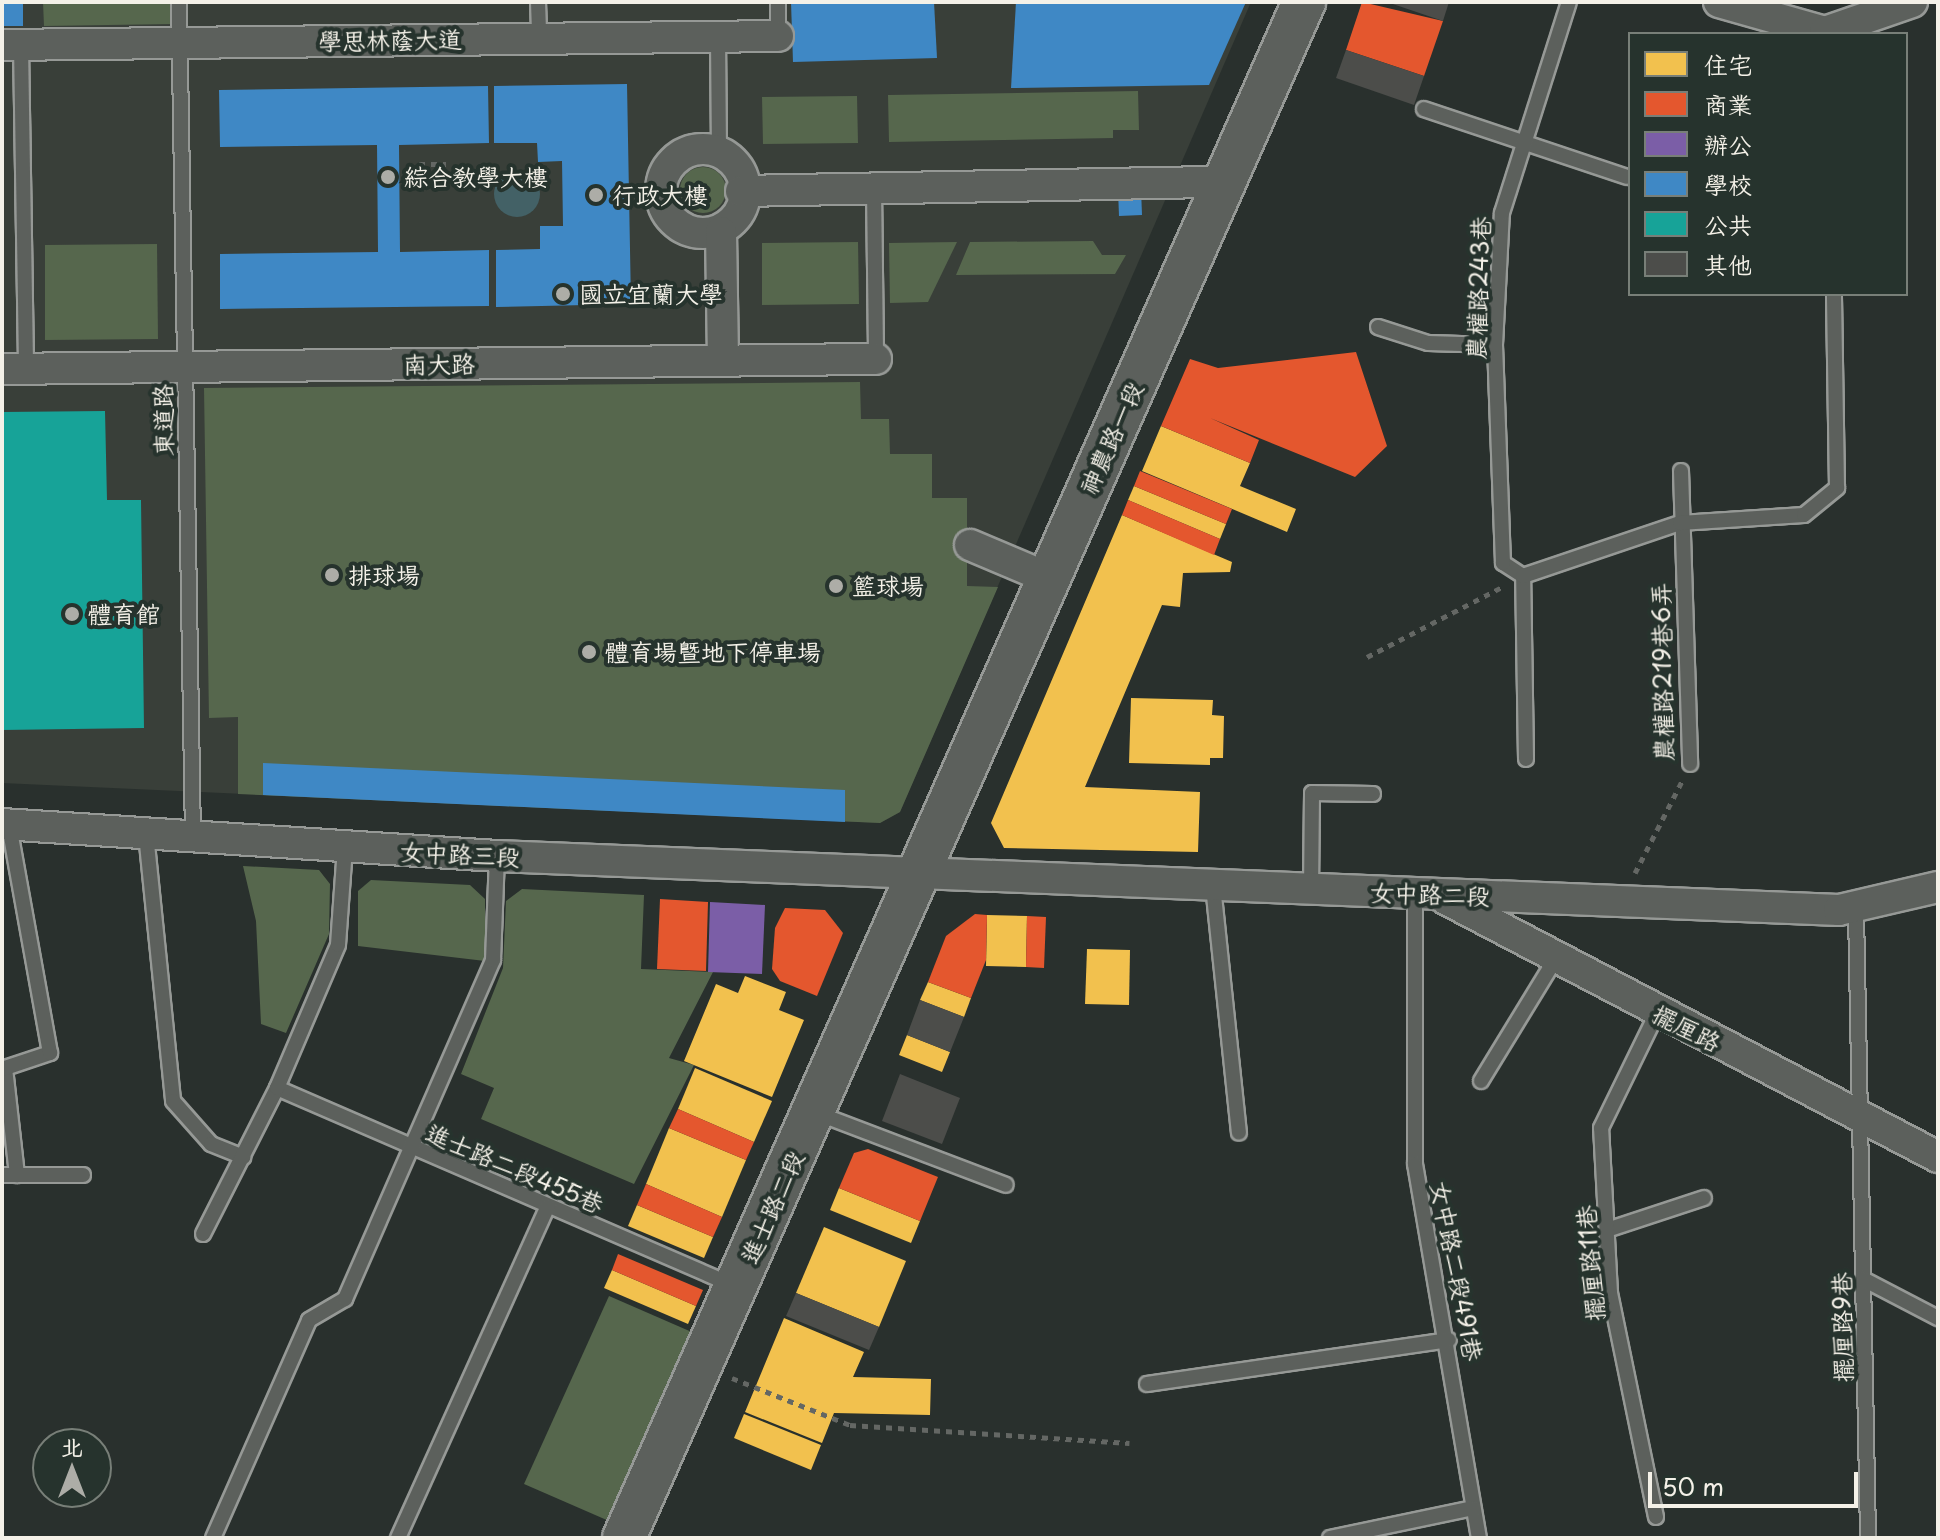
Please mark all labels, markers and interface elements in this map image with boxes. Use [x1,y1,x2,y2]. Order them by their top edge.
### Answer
street label: 學思林蔭大道 [318,24,462,56]
legend [1628,32,1908,296]
text: 住宅 [1704,46,1752,82]
text: 商業 [1704,86,1752,122]
text: 辦公 [1704,126,1752,162]
place label: 綜合教學大樓 [404,163,548,191]
text: 學校 [1704,166,1752,202]
marker: 綜合教學大樓 [379,168,397,186]
place label: 行政大樓 [612,181,708,209]
marker: 行政大樓 [587,186,605,204]
text: 公共 [1704,206,1752,242]
street label: 農權路243巷 [1461,216,1495,360]
text: 其他 [1704,246,1752,282]
place label: 國立宜蘭大學 [579,280,723,308]
marker: 國立宜蘭大學 [554,285,572,303]
street label: 南大路 [403,349,475,379]
street label: 神農路一段 [1073,377,1149,499]
street label: 東道路 [148,384,178,456]
place label: 排球場 [348,561,420,589]
marker: 排球場 [323,566,341,584]
place label: 籃球場 [852,572,924,600]
marker: 籃球場 [827,577,845,595]
street label: 農權路219巷6弄 [1646,582,1678,762]
place label: 體育館 [88,600,160,628]
marker: 體育館 [63,605,81,623]
place label: 體育場暨地下停車場 [605,638,821,666]
marker: 體育場暨地下停車場 [580,643,598,661]
street label: 女中路三段 [399,836,521,872]
street label: 女中路二段 [1370,878,1490,910]
street label: 擺厘路 [1648,999,1726,1057]
street label: 進士路二段455巷 [422,1118,608,1218]
street label: 進士路二段 [734,1146,810,1268]
street label: 女中路二段491巷 [1425,1179,1489,1363]
street label: 擺厘路11巷 [1571,1204,1609,1322]
street label: 擺厘路9巷 [1827,1272,1857,1382]
north arrow [32,1428,112,1508]
text: 北 [61,1429,83,1462]
scale bar [1652,1456,1862,1506]
text: 50 m [1662,1468,1724,1504]

